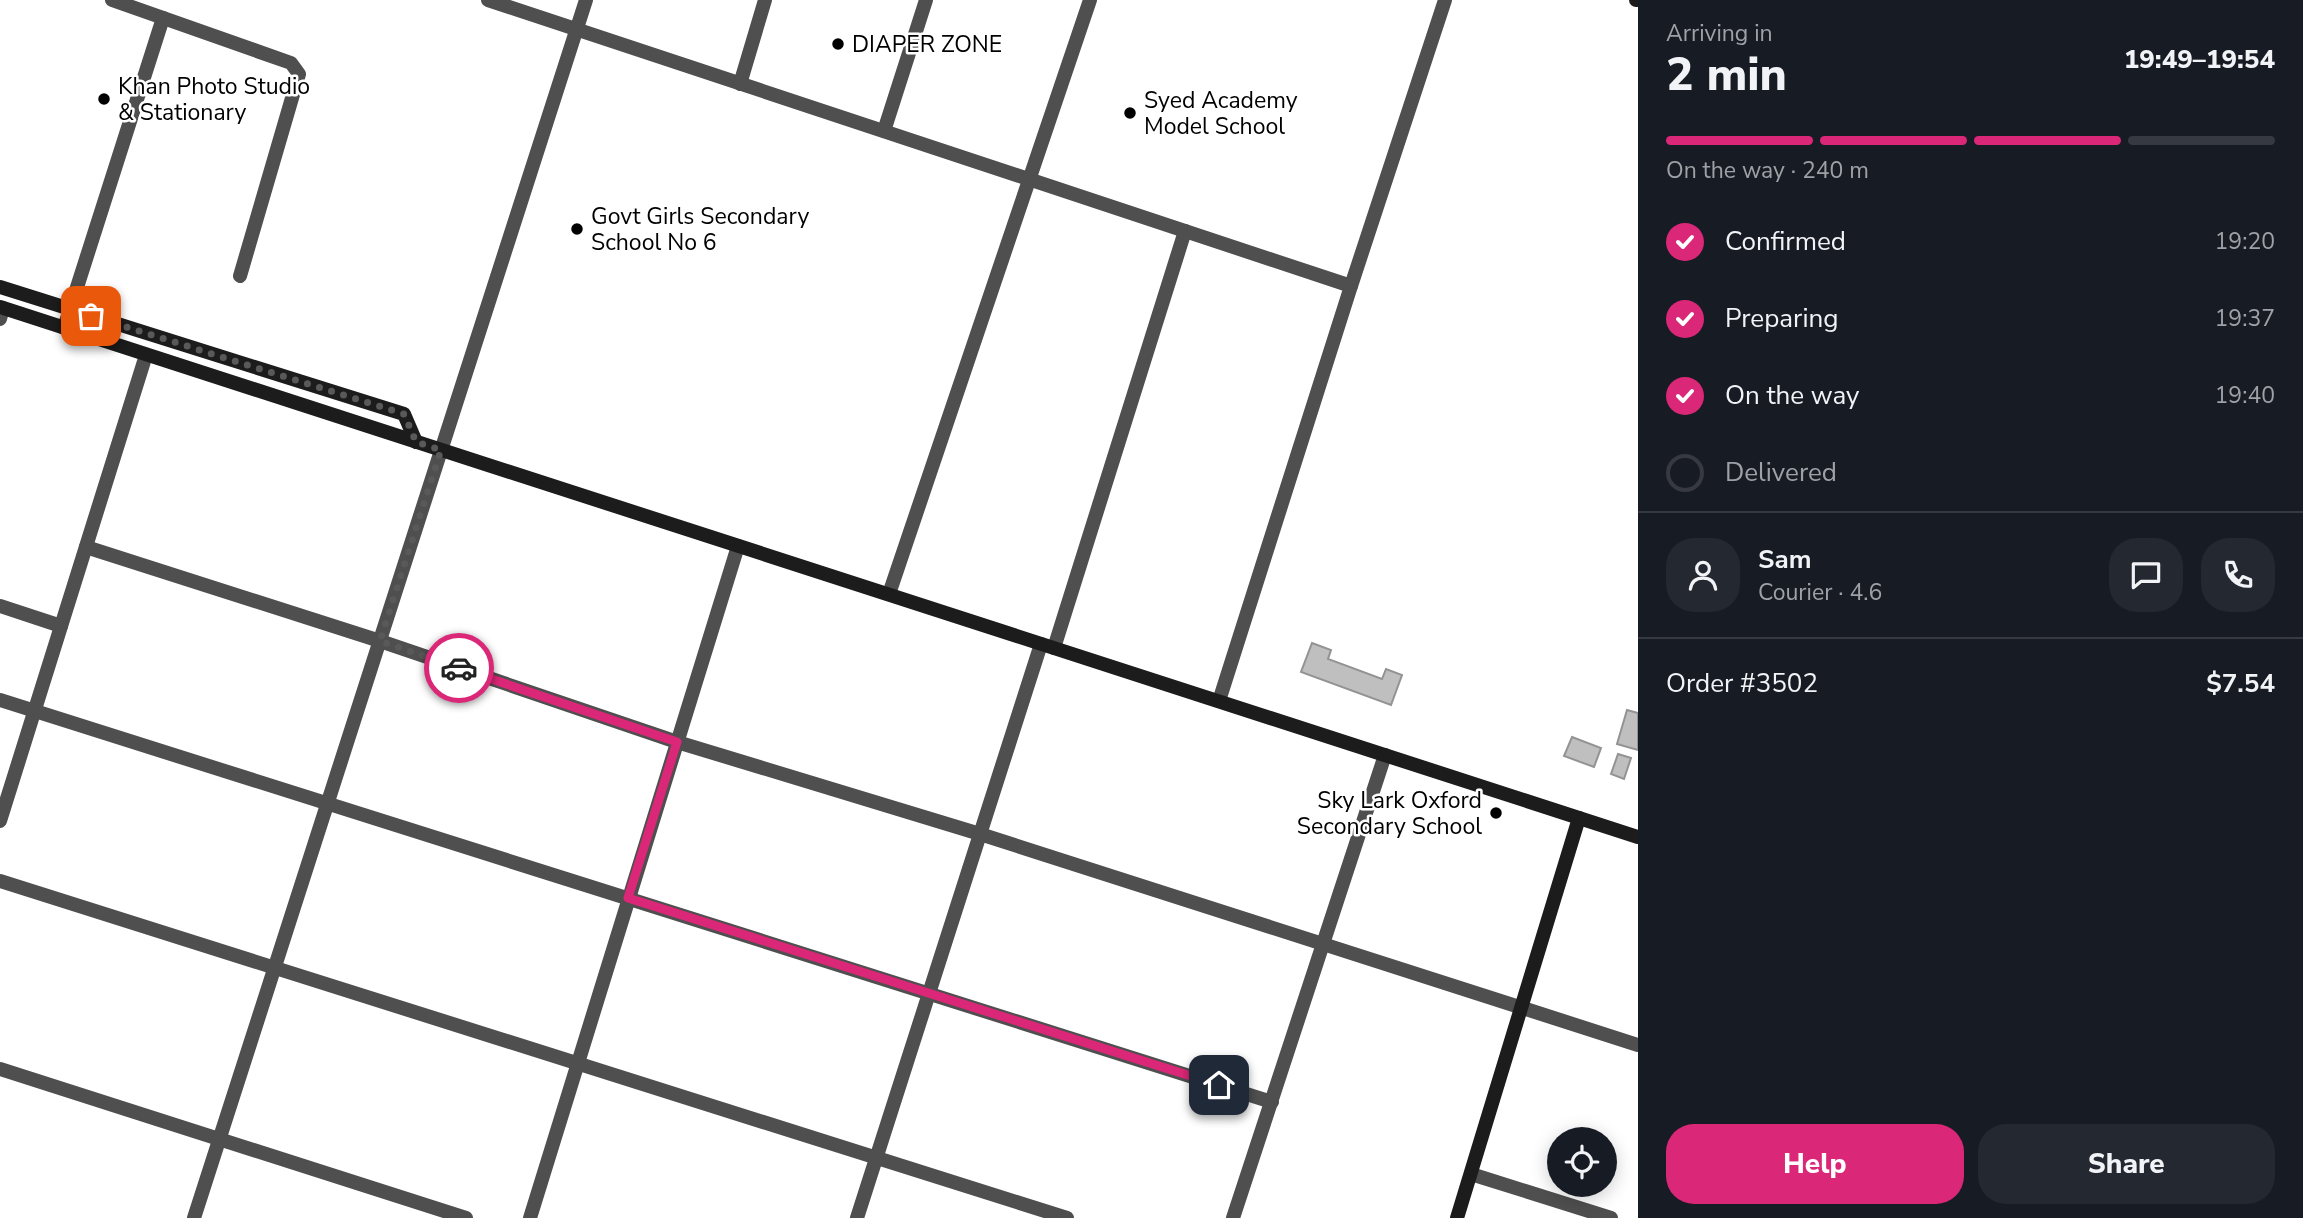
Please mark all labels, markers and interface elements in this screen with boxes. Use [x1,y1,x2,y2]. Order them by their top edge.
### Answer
text: Arriving in [1666,18,1773,49]
place label: DIAPER ZONE [852,29,1002,60]
marker: DIAPER ZONE [830,36,846,52]
text: 19:49–19:54 [2124,42,2275,77]
text: 2 min [1666,43,1787,106]
place label: Khan Photo Studio & Stationary [118,71,310,128]
place label: Syed Academy Model School [1144,85,1298,142]
marker: Khan Photo Studio & Stationary [96,91,112,107]
marker: Syed Academy Model School [1122,105,1138,121]
text: On the way · 240 m [1666,155,1869,186]
place label: Govt Girls Secondary School No 6 [591,201,809,258]
marker: Govt Girls Secondary School No 6 [569,221,585,237]
icon: check [1666,223,1704,261]
text: Confirmed [1725,224,1846,259]
text: 19:20 [2215,226,2275,257]
pin [61,286,121,346]
icon: bag [72,297,110,335]
icon: check [1666,300,1704,338]
text: Preparing [1725,301,1838,336]
text: 19:37 [2215,303,2275,334]
icon: check [1666,377,1704,415]
text: On the way [1725,378,1859,413]
text: 19:40 [2215,380,2275,411]
text: Delivered [1725,455,1837,490]
button: person [1666,538,1740,612]
button: chat [2109,538,2183,612]
button: phone [2201,538,2275,612]
text: Sam [1758,542,1811,577]
text: Courier · 4.6 [1758,577,1882,608]
courier [424,633,494,703]
icon: car [440,649,478,687]
text: Order #3502 [1666,666,1818,701]
text: $7.54 [2206,666,2275,701]
place label: Sky Lark Oxford Secondary School [1297,785,1482,842]
marker: Sky Lark Oxford Secondary School [1488,805,1504,821]
pin [1189,1055,1249,1115]
icon: home [1200,1066,1238,1104]
button: Help [1666,1124,1964,1204]
button: Share [1978,1124,2275,1204]
map controls [1547,1127,1617,1197]
button: locate [1547,1127,1617,1197]

